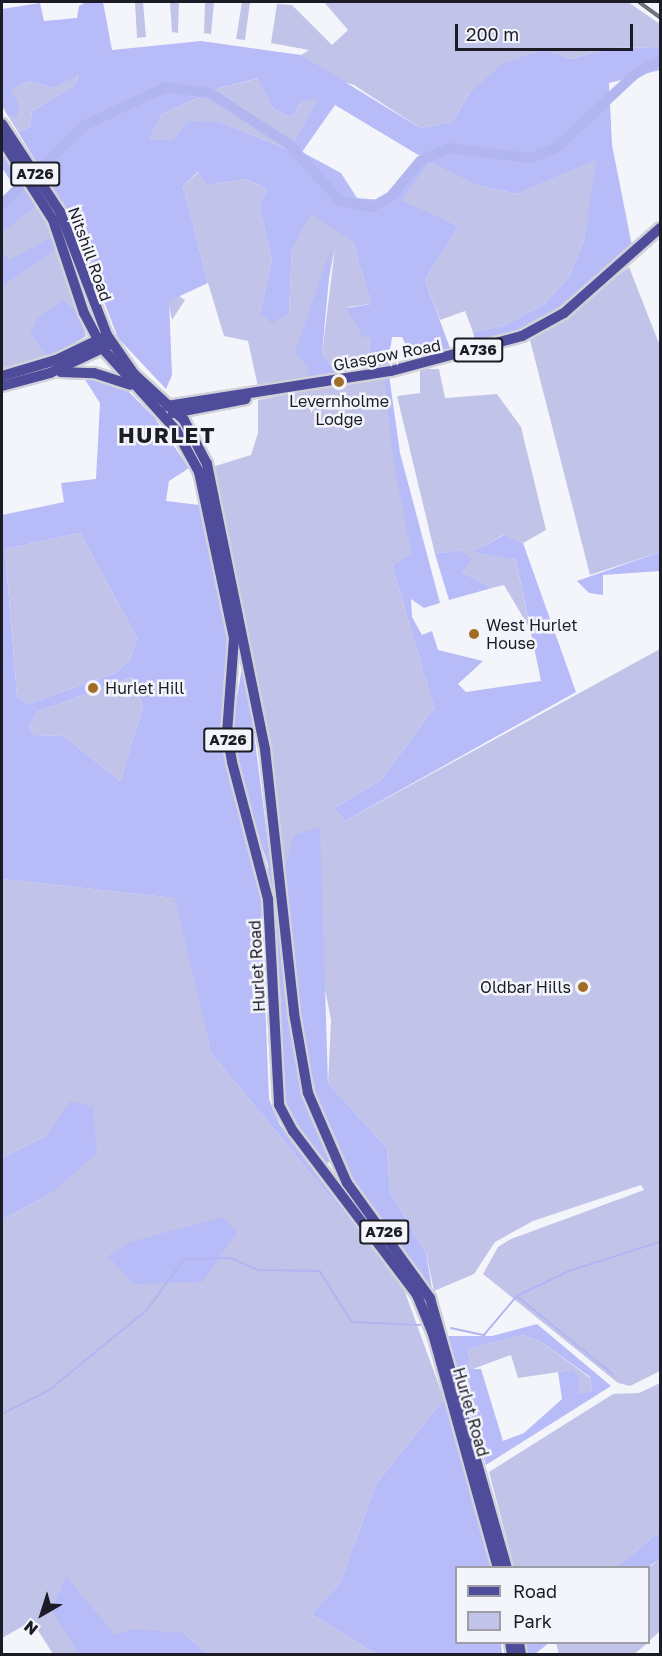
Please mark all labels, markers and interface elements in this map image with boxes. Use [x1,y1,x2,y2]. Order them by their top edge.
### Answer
scale bar [458,12,636,50]
text: 200 m [466,23,519,45]
road number: A726 [9,162,60,186]
street label: Nitshill Road [64,204,116,304]
street label: Glasgow Road [331,335,443,375]
road number: A736 [452,338,504,362]
marker: Levernholme Lodge [332,375,346,389]
place label: Levernholme Lodge [289,391,389,429]
district label: HURLET [118,422,216,448]
place label: West Hurlet House [486,615,578,653]
marker: West Hurlet House [467,627,481,641]
place label: Hurlet Hill [105,678,184,698]
marker: Hurlet Hill [86,681,100,695]
road number: A726 [202,728,254,752]
street label: Hurlet Road [245,920,269,1012]
place label: Oldbar Hills [480,977,571,997]
marker: Oldbar Hills [576,980,590,994]
road number: A726 [358,1220,410,1244]
street label: Hurlet Road [449,1365,493,1459]
legend [455,1566,650,1644]
text: Road [513,1580,557,1602]
north arrow [12,1584,72,1644]
text: Park [513,1610,552,1632]
text: N [20,1616,42,1640]

